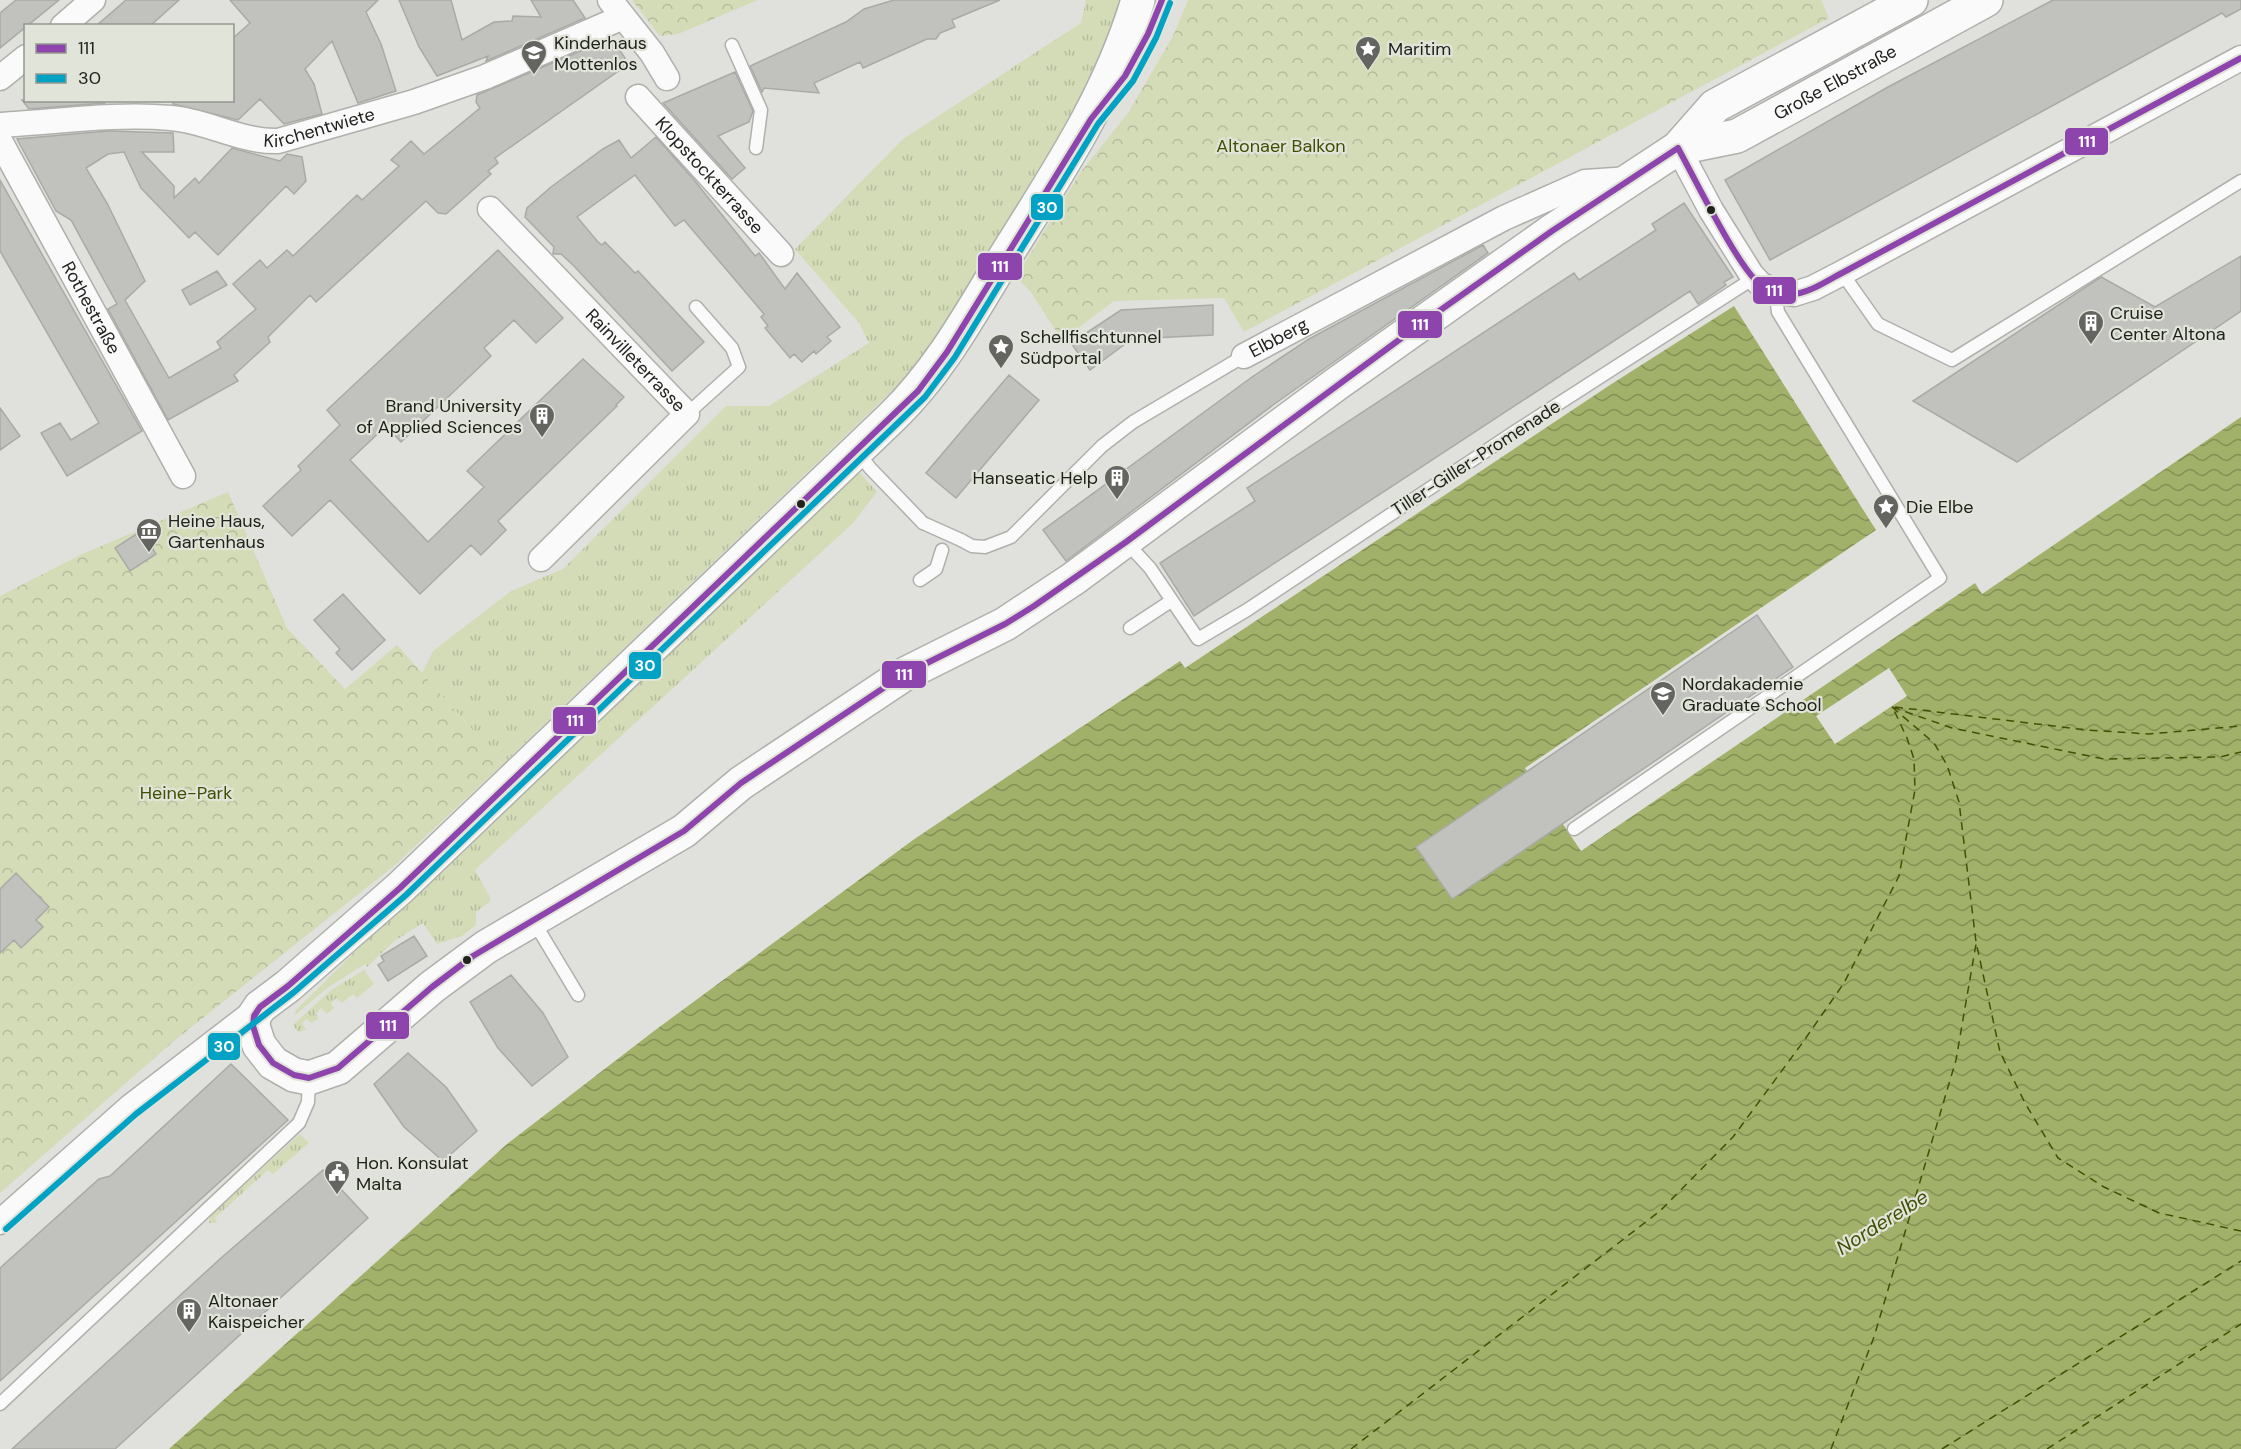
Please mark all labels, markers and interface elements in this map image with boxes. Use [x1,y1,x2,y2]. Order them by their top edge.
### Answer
legend [24,24,234,102]
place label: Kinderhaus Mottenlos [554,31,647,76]
place icon: Maritim [1353,34,1383,72]
text: 111 [78,36,95,60]
place label: Maritim [1388,37,1451,61]
school or university icon: Kinderhaus Mottenlos [519,38,549,76]
street label: Große Elbstraße [1769,39,1901,126]
text: 30 [78,66,101,90]
street label: Kirchentwiete [263,102,377,153]
street label: Klopstockterrasse [650,112,769,239]
line badge: 111 [2064,127,2109,156]
text: 111 [2078,131,2096,152]
park label: Altonaer Balkon [1216,134,1346,158]
line badge: 30 [1030,193,1064,221]
text: 30 [1037,197,1057,218]
unlabelled marker [1705,204,1717,216]
line badge: 111 [977,252,1023,281]
text: 111 [991,256,1009,277]
street label: Rothestraße [56,257,126,358]
line badge: 111 [1752,276,1797,305]
text: 111 [1765,280,1783,301]
place label: Cruise Center Altona [2110,301,2226,346]
street label: Rainvilleterrasse [580,303,691,417]
building icon: Cruise Center Altona [2076,308,2106,346]
line badge: 111 [1397,310,1443,339]
street label: Elbberg [1245,312,1312,363]
text: 111 [1411,314,1429,335]
place label: Schellfischtunnel Südportal [1020,325,1161,370]
place icon: Schellfischtunnel Südportal [986,332,1016,370]
place label: Brand University of Applied Sciences [356,394,522,439]
street label: Tiller-Giller-Promenade [1387,394,1565,522]
building icon: Brand University of Applied Sciences [527,401,557,439]
building icon: Hanseatic Help [1102,463,1132,501]
place label: Hanseatic Help [973,466,1098,490]
place icon: Die Elbe [1871,492,1901,530]
place label: Die Elbe [1906,495,1973,519]
unlabelled marker [795,498,807,510]
place label: Heine Haus, Gartenhaus [168,509,265,554]
museum icon: Heine Haus, Gartenhaus [134,516,164,554]
line badge: 30 [628,651,662,680]
text: 30 [635,655,655,676]
line badge: 111 [881,660,927,689]
text: 111 [895,664,913,685]
place label: Nordakademie Graduate School [1682,672,1822,717]
school or university icon: Nordakademie Graduate School [1648,679,1678,717]
line badge: 111 [552,706,597,735]
text: 111 [566,710,584,731]
park label: Heine-Park [140,781,232,805]
unlabelled marker [461,954,473,966]
line badge: 111 [365,1011,410,1040]
text: 111 [379,1015,397,1036]
line badge: 30 [207,1032,241,1061]
text: 30 [214,1036,234,1057]
place label: Hon. Konsulat Malta [356,1151,469,1196]
public building icon: Hon. Konsulat Malta [322,1158,352,1196]
water label: Norderelbe [1831,1184,1933,1260]
place label: Altonaer Kaispeicher [208,1289,305,1334]
building icon: Altonaer Kaispeicher [174,1296,204,1334]

